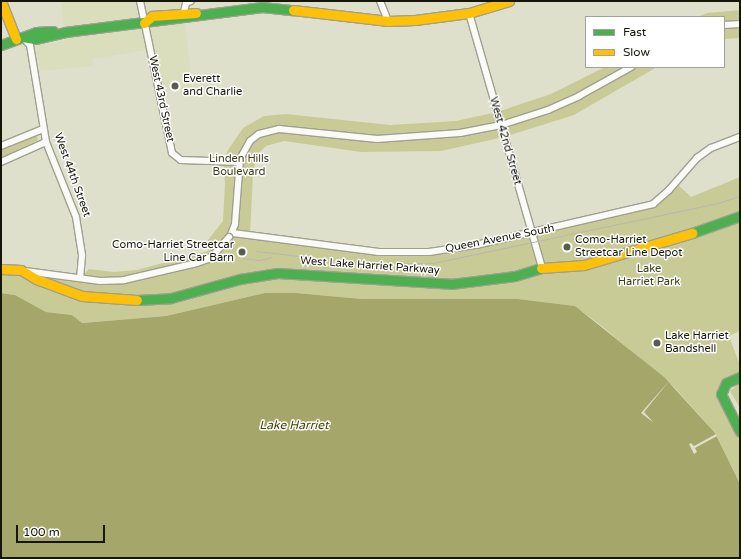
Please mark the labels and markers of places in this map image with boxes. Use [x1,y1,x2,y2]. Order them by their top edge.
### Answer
place label: Everett and Charlie [183,73,242,99]
marker: Everett and Charlie [170,81,180,91]
place label: Como-Harriet Streetcar Line Depot [575,234,682,260]
place label: Como-Harriet Streetcar Line Car Barn [112,239,234,265]
marker: Como-Harriet Streetcar Line Depot [562,242,572,252]
marker: Como-Harriet Streetcar Line Car Barn [237,247,247,257]
place label: Lake Harriet Bandshell [665,330,729,356]
marker: Lake Harriet Bandshell [652,338,662,348]

